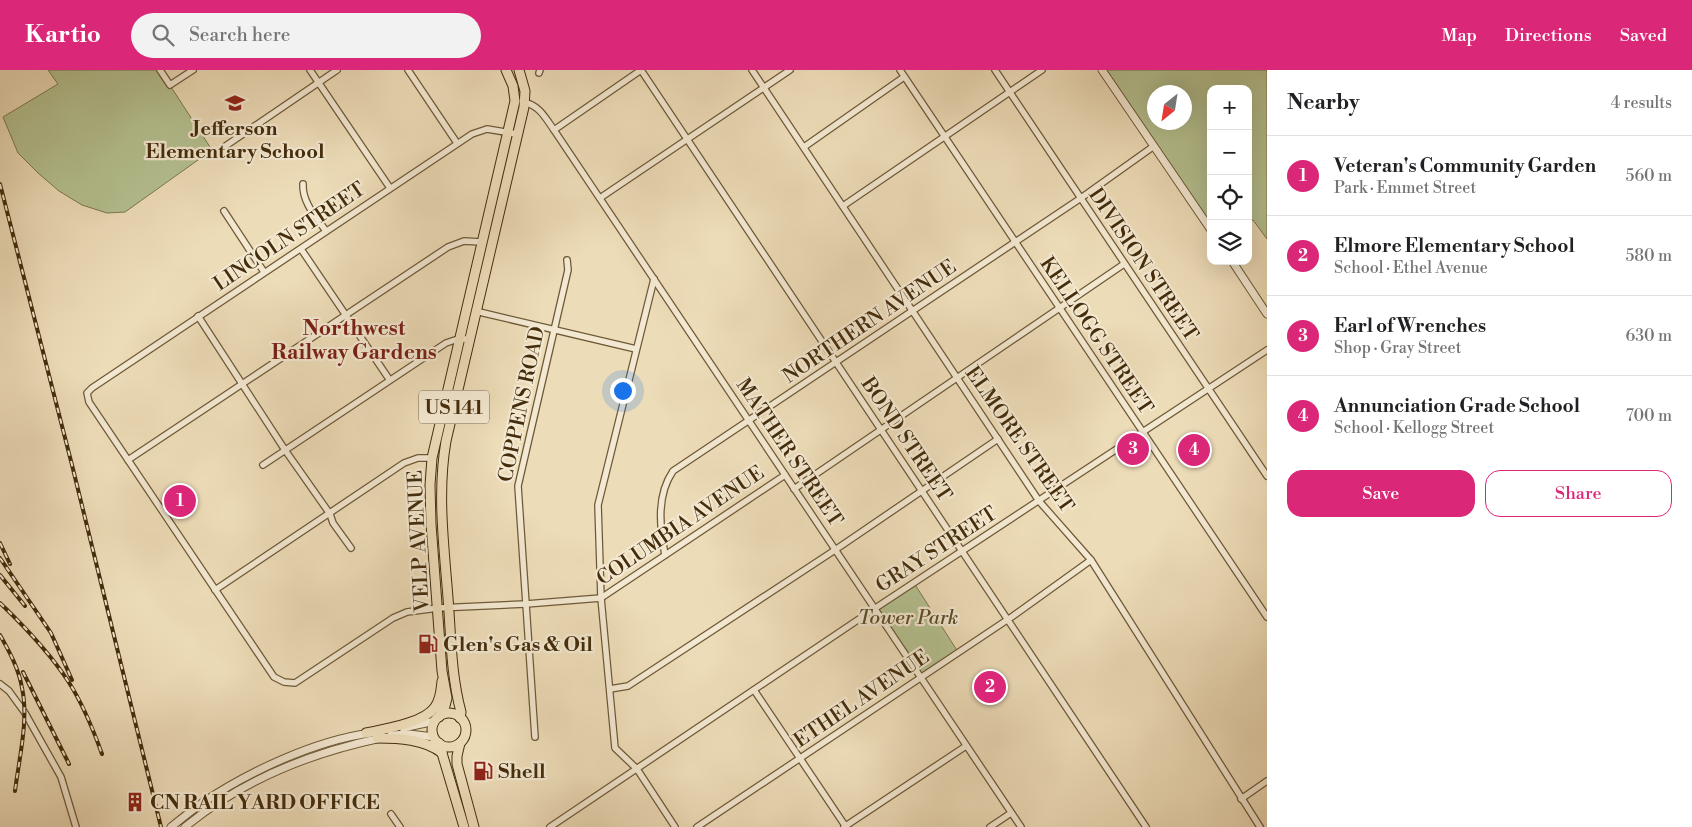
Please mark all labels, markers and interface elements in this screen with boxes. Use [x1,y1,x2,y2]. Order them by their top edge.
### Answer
search box [131,13,481,58]
text: Kartio [25,20,101,50]
icon: search [149,21,177,49]
text: Search here [189,23,290,47]
text: Map [1441,24,1477,47]
text: Directions [1505,24,1592,47]
text: Saved [1620,24,1667,47]
north arrow [1147,85,1192,130]
map controls [1207,85,1252,265]
button: + [1207,85,1252,130]
text: Nearby [1287,90,1360,116]
school or university icon: Jefferson Elementary School [224,92,246,114]
text: 4 results [1611,93,1672,113]
place label: Jefferson Elementary School [145,117,325,165]
button: − [1207,130,1252,175]
text: Veteran's Community Garden [1334,154,1596,178]
text: 1 [1299,166,1307,186]
text: 560 m [1626,166,1672,186]
button: locate [1207,175,1252,220]
street label: LINCOLN STREET [209,177,370,297]
text: Park · Emmet Street [1334,178,1476,198]
street label: DIVISION STREET [1082,184,1203,346]
button: layers [1207,220,1252,265]
text: Elmore Elementary School [1334,234,1575,258]
text: 2 [1298,246,1308,266]
text: 580 m [1625,246,1672,266]
street label: KELLOGG STREET [1034,252,1158,419]
street label: NORTHERN AVENUE [778,255,961,390]
text: School · Ethel Avenue [1334,258,1488,278]
text: Earl of Wrenches [1334,314,1486,338]
district label: Northwest Railway Gardens [271,316,437,366]
street label: COPPENS ROAD [494,324,551,484]
text: 3 [1298,326,1308,346]
text: 630 m [1626,326,1672,346]
text: Shop · Gray Street [1334,338,1461,358]
street label: ELMORE STREET [959,362,1079,518]
street label: BOND STREET [854,372,956,507]
street label: MATHER STREET [730,374,848,532]
your location [610,378,636,404]
road number: US 141 [419,391,489,424]
text: Annunciation Grade School [1334,394,1580,418]
text: 4 [1298,406,1308,426]
text: 700 m [1626,406,1672,426]
text: School · Kellogg Street [1334,418,1494,438]
pin: 3 [1117,430,1149,468]
pin: 4 [1178,431,1210,469]
street label: COLUMBIA AVENUE [592,461,769,592]
street label: VELP AVENUE [403,469,436,614]
button: Save [1287,470,1475,517]
button: Share [1485,470,1672,517]
pin: 1 [164,482,196,520]
street label: GRAY STREET [872,502,1002,599]
park label: Tower Park [858,606,958,631]
fuel station icon: Glen's Gas & Oil [417,633,439,655]
place label: Glen's Gas & Oil [443,633,593,658]
street label: ETHEL AVENUE [789,645,934,754]
pin: 2 [974,668,1006,706]
fuel station icon: Shell [472,760,494,782]
place label: Shell [498,760,546,785]
building icon: CN RAIL YARD OFFICE [124,791,146,813]
place label: CN RAIL YARD OFFICE [150,791,380,816]

